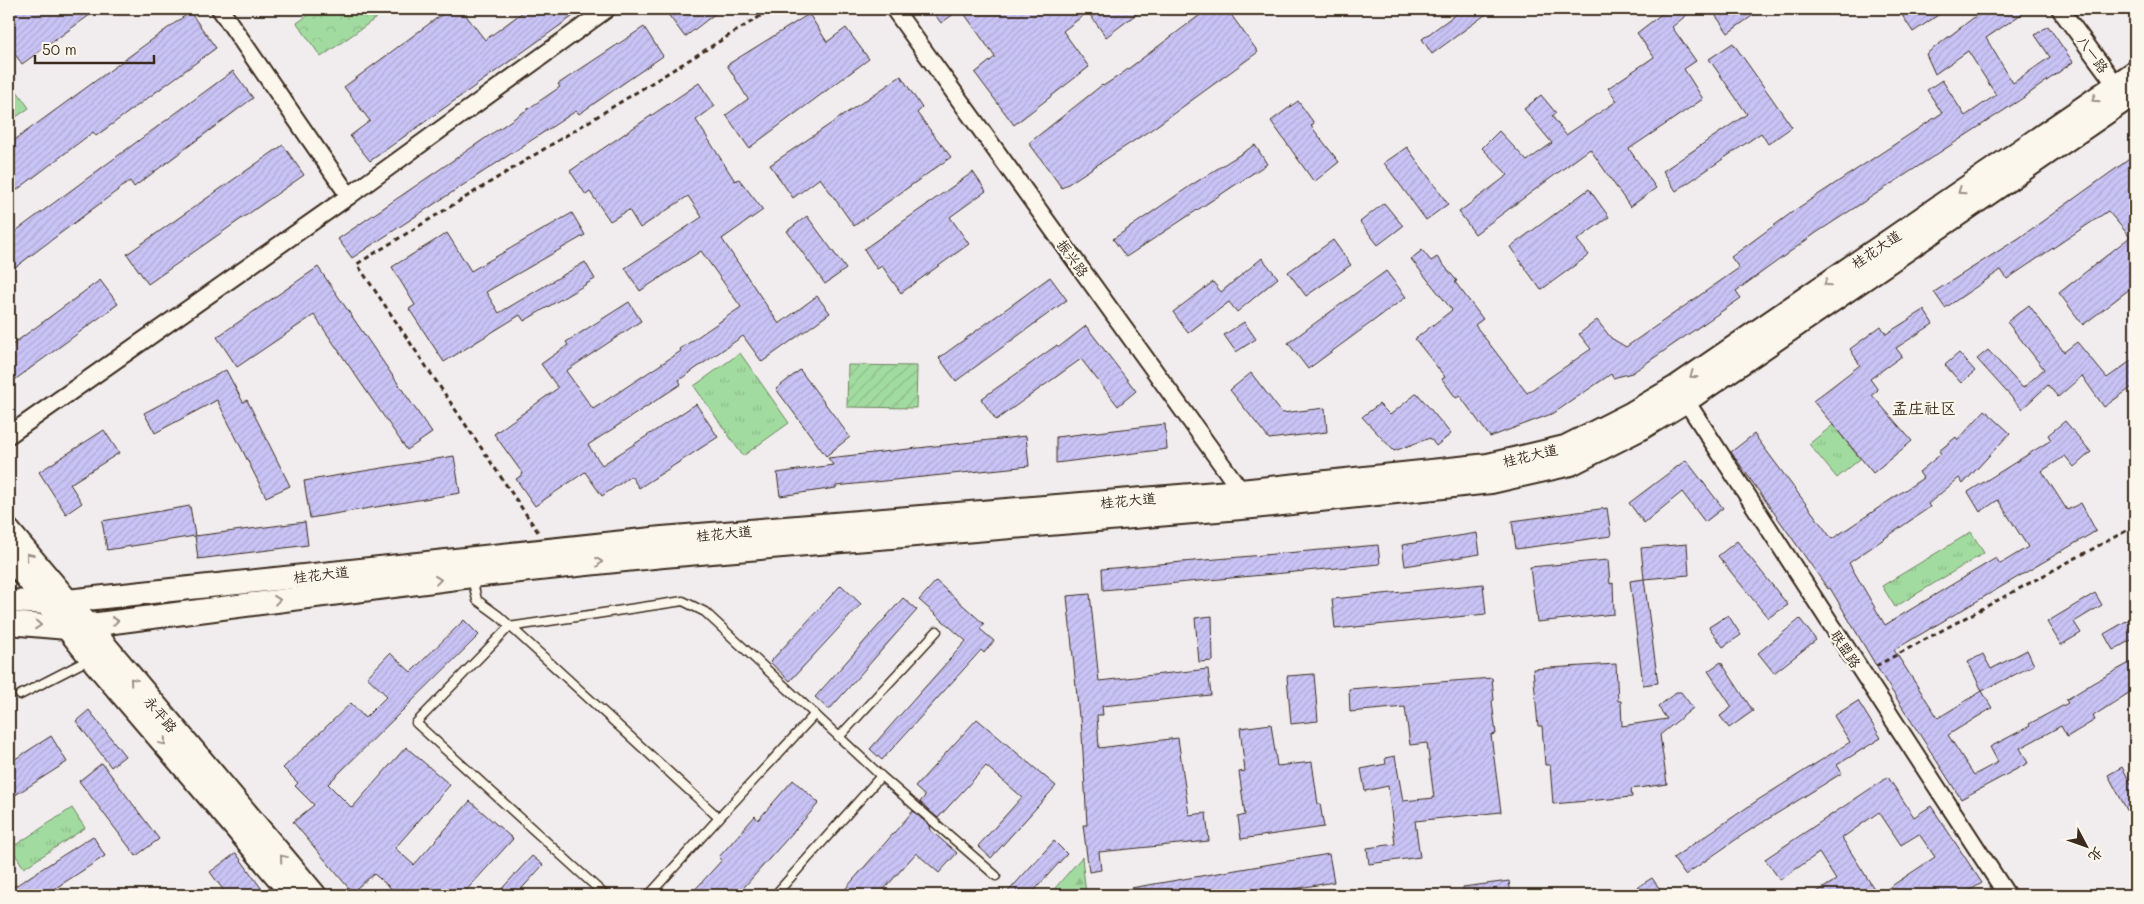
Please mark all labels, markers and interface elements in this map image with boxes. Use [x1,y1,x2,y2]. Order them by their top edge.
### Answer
street label: 八一路 [2073,31,2113,77]
scale bar [35,32,154,64]
text: 50 m [42,39,77,59]
one-way arrow [2091,93,2101,102]
one-way arrow [1957,185,1967,194]
street label: 桂花大道 [1847,225,1905,273]
street label: 振兴路 [1053,235,1093,281]
one-way arrow [1823,277,1833,286]
one-way arrow [1689,369,1699,378]
district label: 孟庄社区 [1892,397,1956,418]
street label: 桂花大道 [1501,439,1559,471]
street label: 桂花大道 [1099,488,1157,512]
street label: 桂花大道 [695,521,753,545]
one-way arrow [26,552,35,561]
one-way arrow [596,557,604,568]
street label: 桂花大道 [292,562,350,586]
one-way arrow [434,575,442,586]
one-way arrow [272,596,281,606]
one-way arrow [112,616,120,627]
one-way arrow [34,620,42,631]
street label: 联盟路 [1827,626,1865,672]
one-way arrow [130,678,138,687]
street label: 永平路 [140,692,182,736]
one-way arrow [157,736,165,745]
north arrow [2062,822,2112,872]
text: 北 [2084,843,2108,866]
one-way arrow [281,855,289,864]

